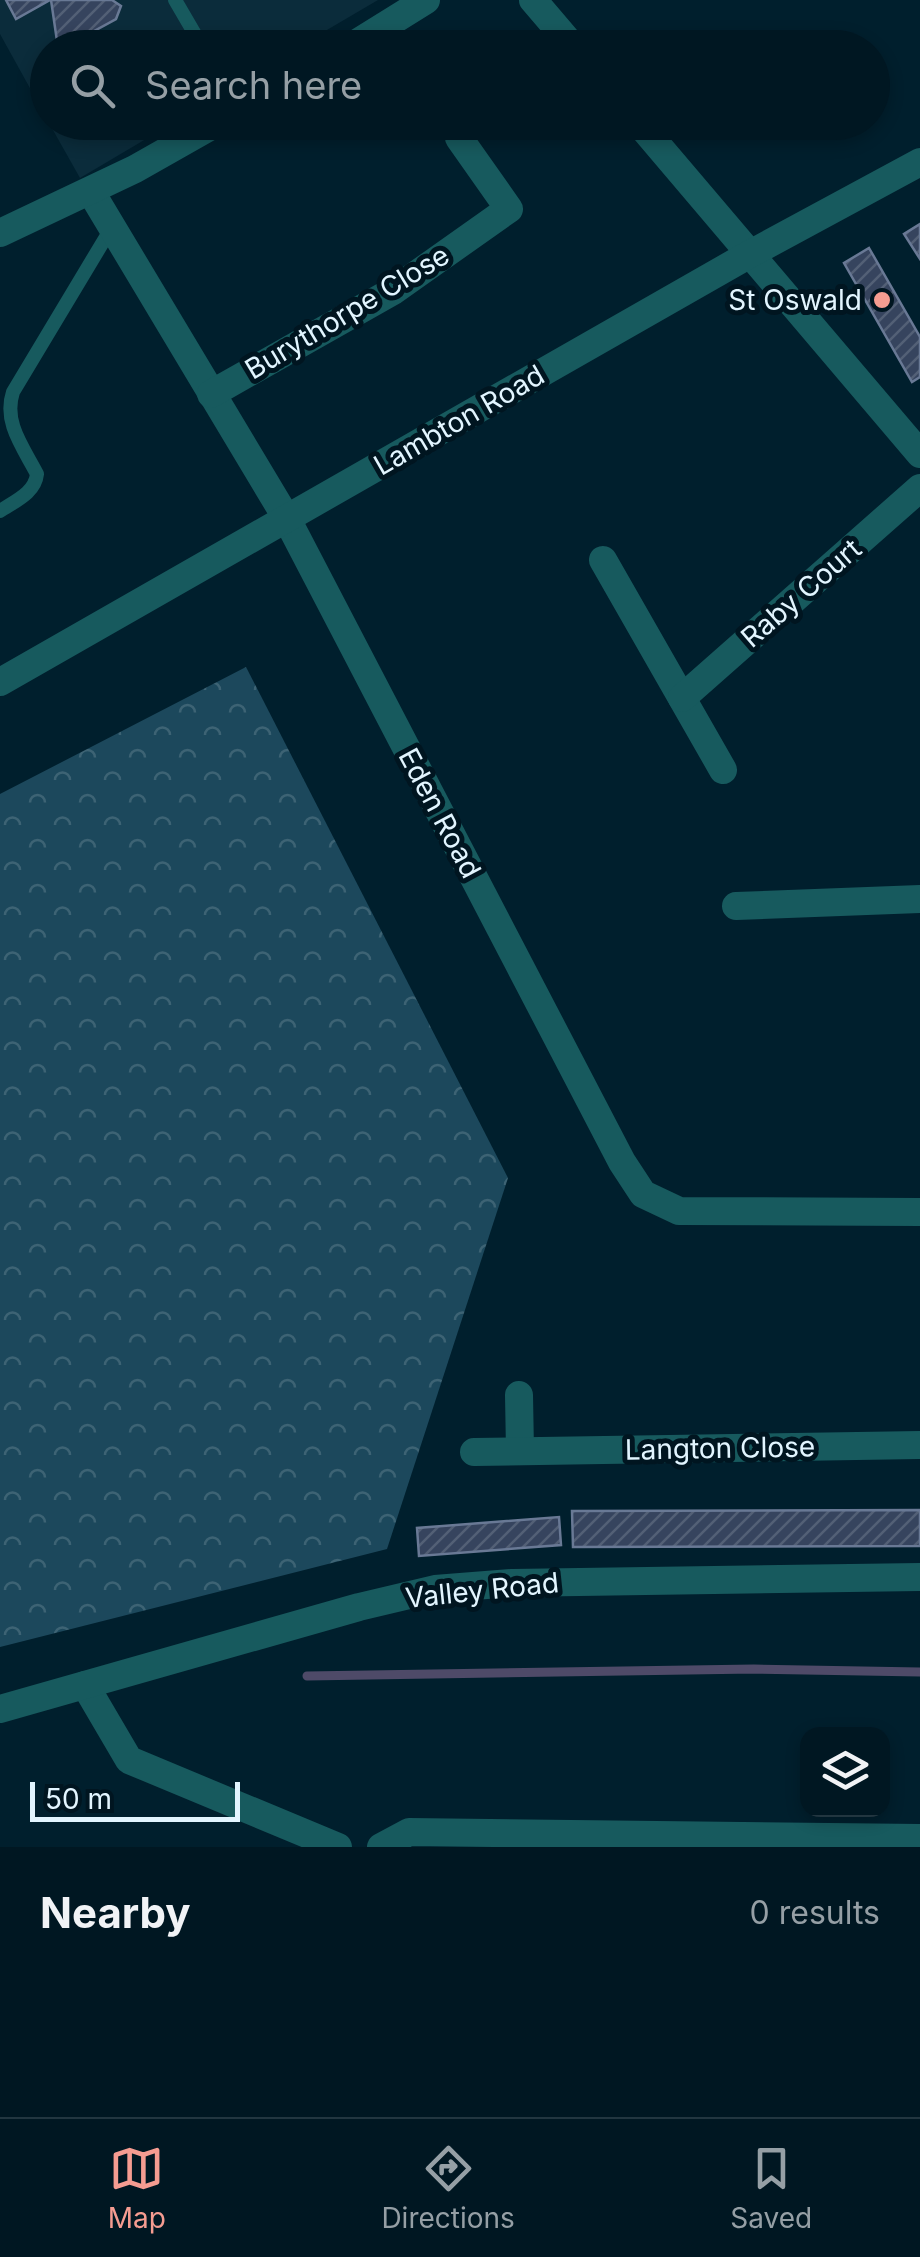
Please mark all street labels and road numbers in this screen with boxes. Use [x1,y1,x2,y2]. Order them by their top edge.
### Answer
street label: Burythorpe Close [239,238,455,386]
street label: Lambton Road [368,358,550,482]
street label: Raby Court [734,532,868,654]
street label: Eden Road [392,742,488,884]
street label: Langton Close [624,1429,816,1467]
street label: Valley Road [404,1565,560,1615]

